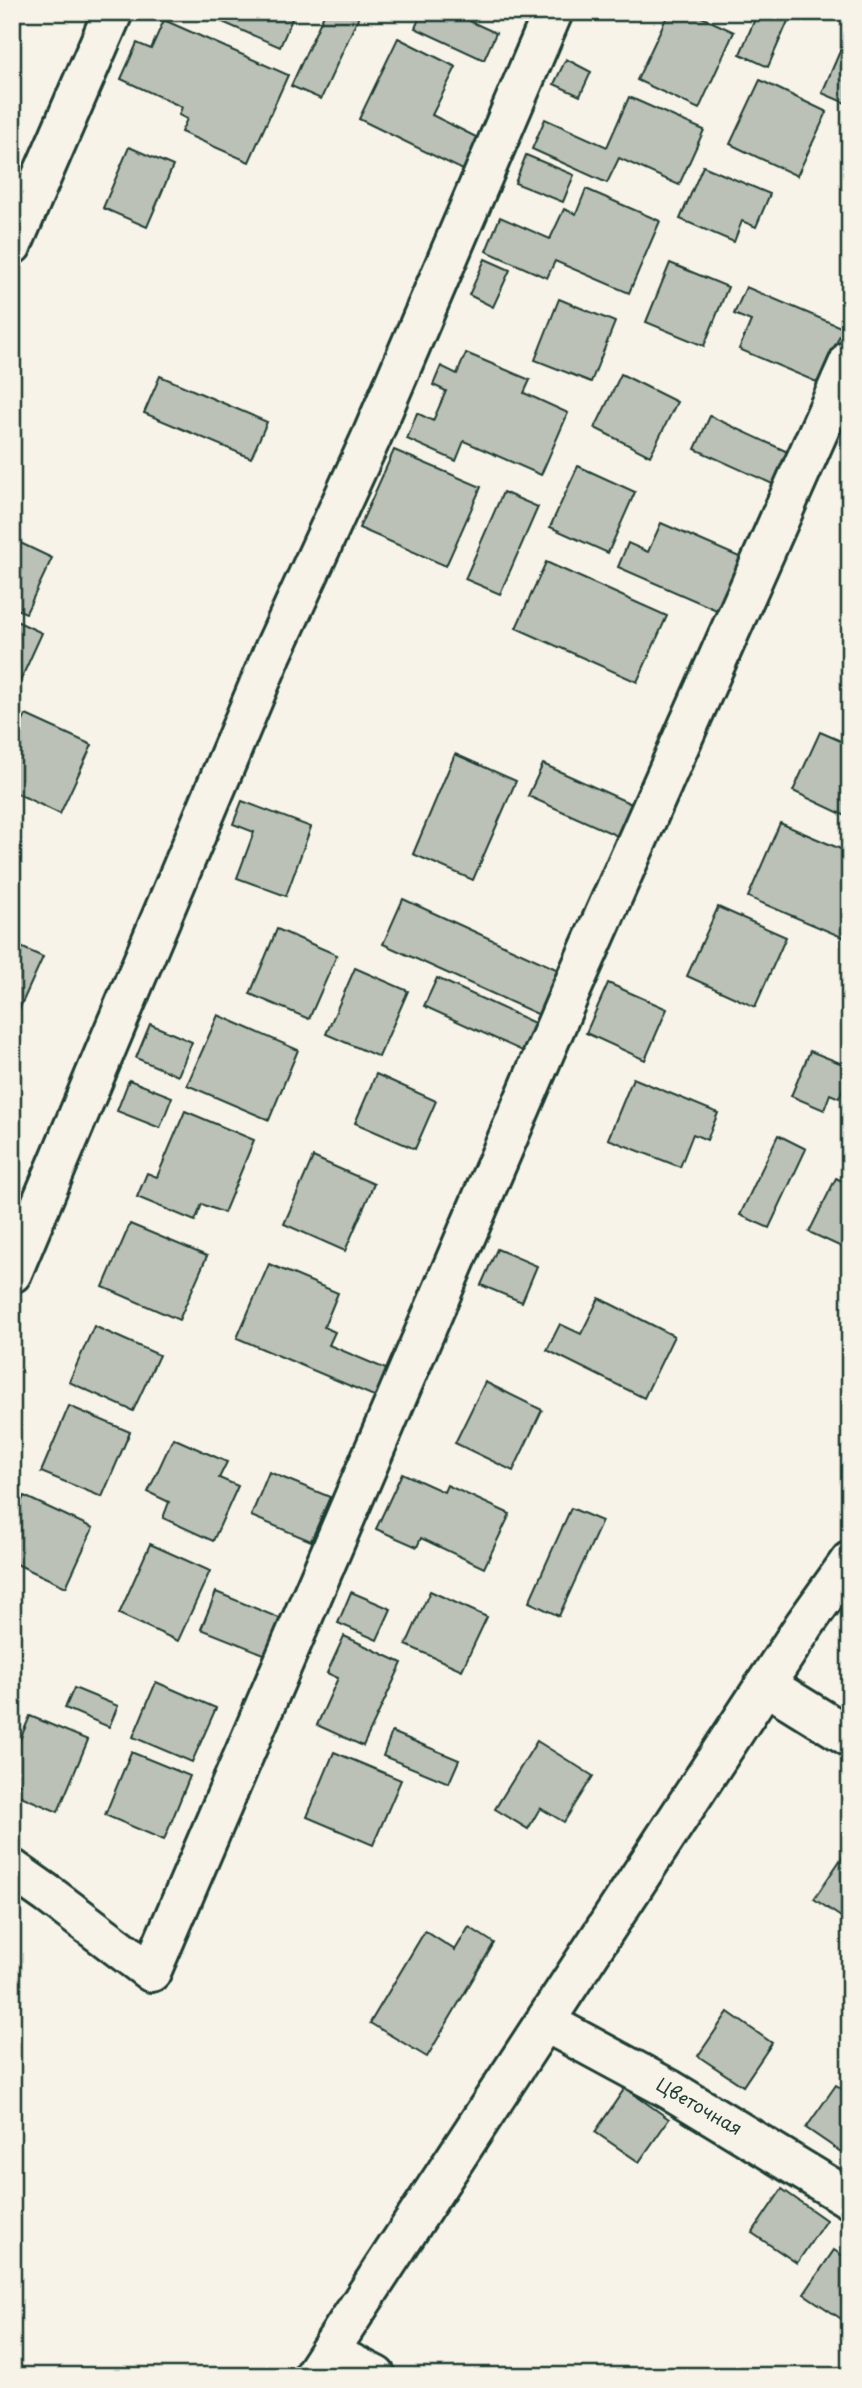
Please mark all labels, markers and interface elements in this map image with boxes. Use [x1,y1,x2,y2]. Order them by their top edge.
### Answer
street label: Цветочная [652,2070,748,2141]

